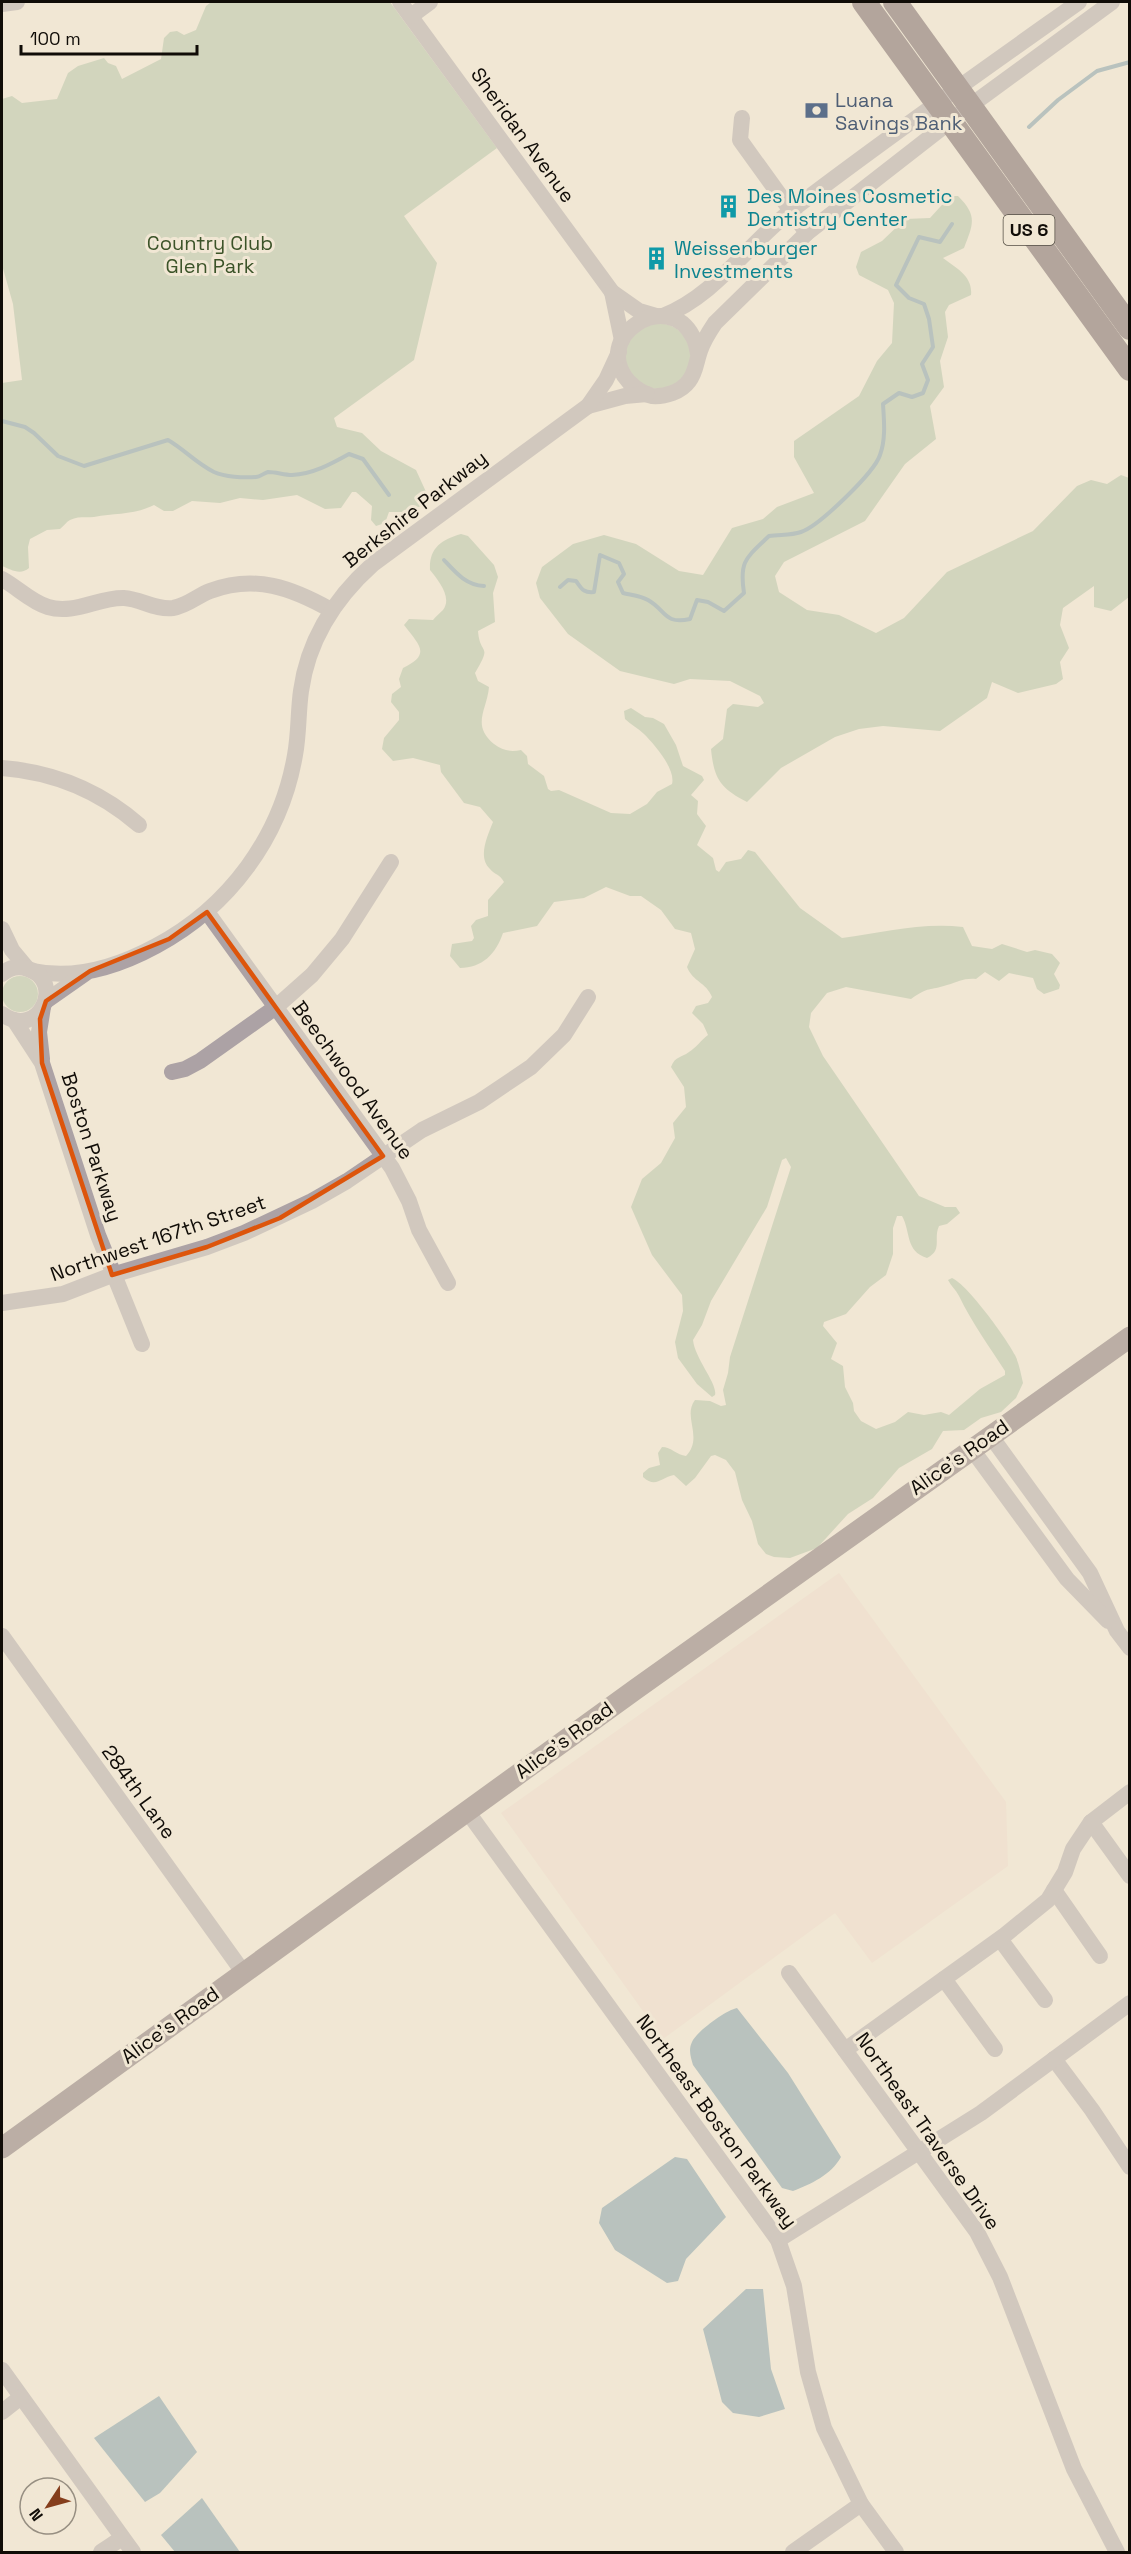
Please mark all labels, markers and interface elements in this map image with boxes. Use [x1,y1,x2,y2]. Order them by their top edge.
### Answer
scale bar [21,18,196,56]
text: 100 m [30,27,81,50]
street label: Sheridan Avenue [465,62,581,208]
place label: Luana Savings Bank [835,87,963,136]
bank icon: Luana Savings Bank [804,98,830,124]
place label: Des Moines Cosmetic Dentistry Center [747,183,953,232]
building icon: Des Moines Cosmetic Dentistry Center [716,194,742,220]
road number: US 6 [1004,215,1054,245]
park label: Country Club Glen Park [147,230,273,279]
place label: Weissenburger Investments [674,235,818,284]
building icon: Weissenburger Investments [643,246,669,272]
street label: Berkshire Parkway [338,445,492,573]
street label: Beechwood Avenue [287,996,419,1164]
street label: Boston Parkway [56,1069,128,1225]
street label: Northwest 167th Street [47,1189,269,1287]
street label: Alice's Road [904,1413,1014,1501]
street label: Alice's Road [510,1696,618,1784]
street label: 284th Lane [96,1740,182,1844]
street label: Alice's Road [116,1981,224,2069]
street label: Northeast Boston Parkway [631,2009,803,2233]
street label: Northeast Traverse Drive [850,2027,1006,2235]
north arrow [18,2476,78,2536]
text: N [25,2504,48,2525]

